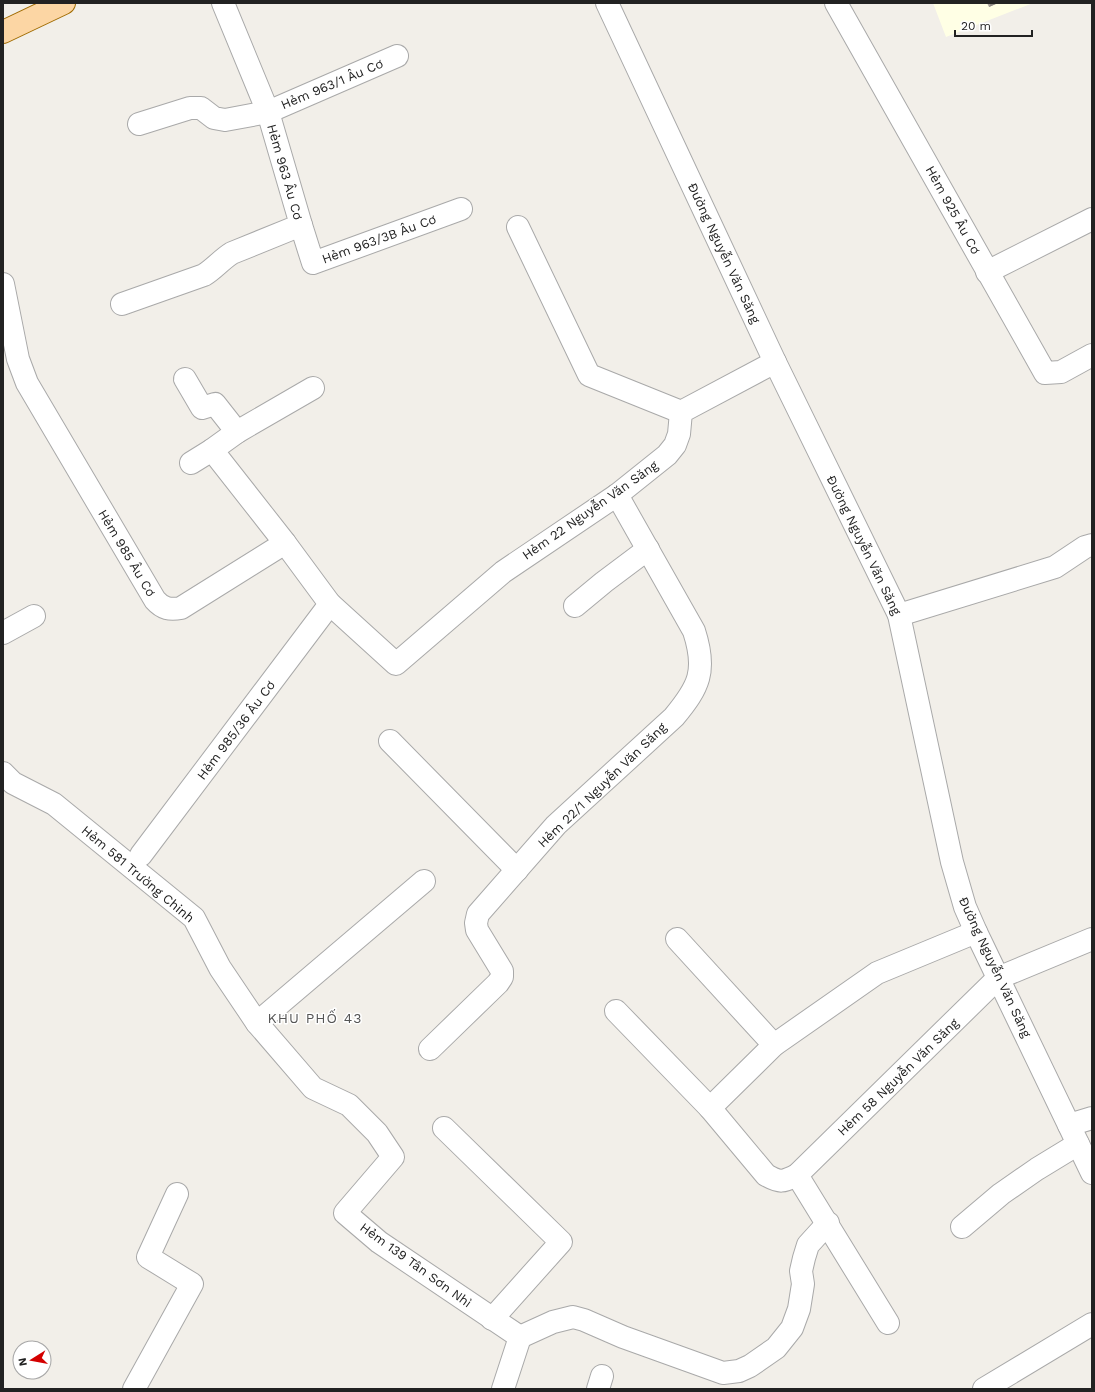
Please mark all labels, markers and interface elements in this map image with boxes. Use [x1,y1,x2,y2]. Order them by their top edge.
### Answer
scale bar [955,12,1032,38]
text: 20 m [961,19,991,33]
street label: Hẻm 963/1 Âu Cơ [278,55,386,112]
street label: Hẻm 963 Âu Cơ [264,122,307,222]
street label: Hẻm 925 Âu Cơ [923,163,984,257]
street label: Đường Nguyễn Văn Săng [685,180,764,326]
street label: Hẻm 963/3B Âu Cơ [319,210,438,267]
street label: Hẻm 22 Nguyễn Văn Săng [519,457,661,563]
street label: Đường Nguyễn Văn Săng [824,472,905,617]
street label: Hẻm 985 Âu Cơ [95,506,160,599]
street label: Hẻm 985/36 Âu Cơ [193,677,278,782]
street label: Hẻm 22/1 Nguyễn Văn Săng [534,719,669,850]
street label: Hẻm 581 Trường Chinh [79,822,197,926]
street label: Đường Nguyễn Văn Săng [956,894,1035,1040]
district label: KHU PHỐ 43 [268,1009,362,1026]
street label: Hẻm 58 Nguyễn Văn Săng [834,1014,962,1139]
street label: Hẻm 139 Tân Sơn Nhì [357,1219,475,1311]
north arrow [12,1340,52,1380]
text: N [16,1357,30,1367]

